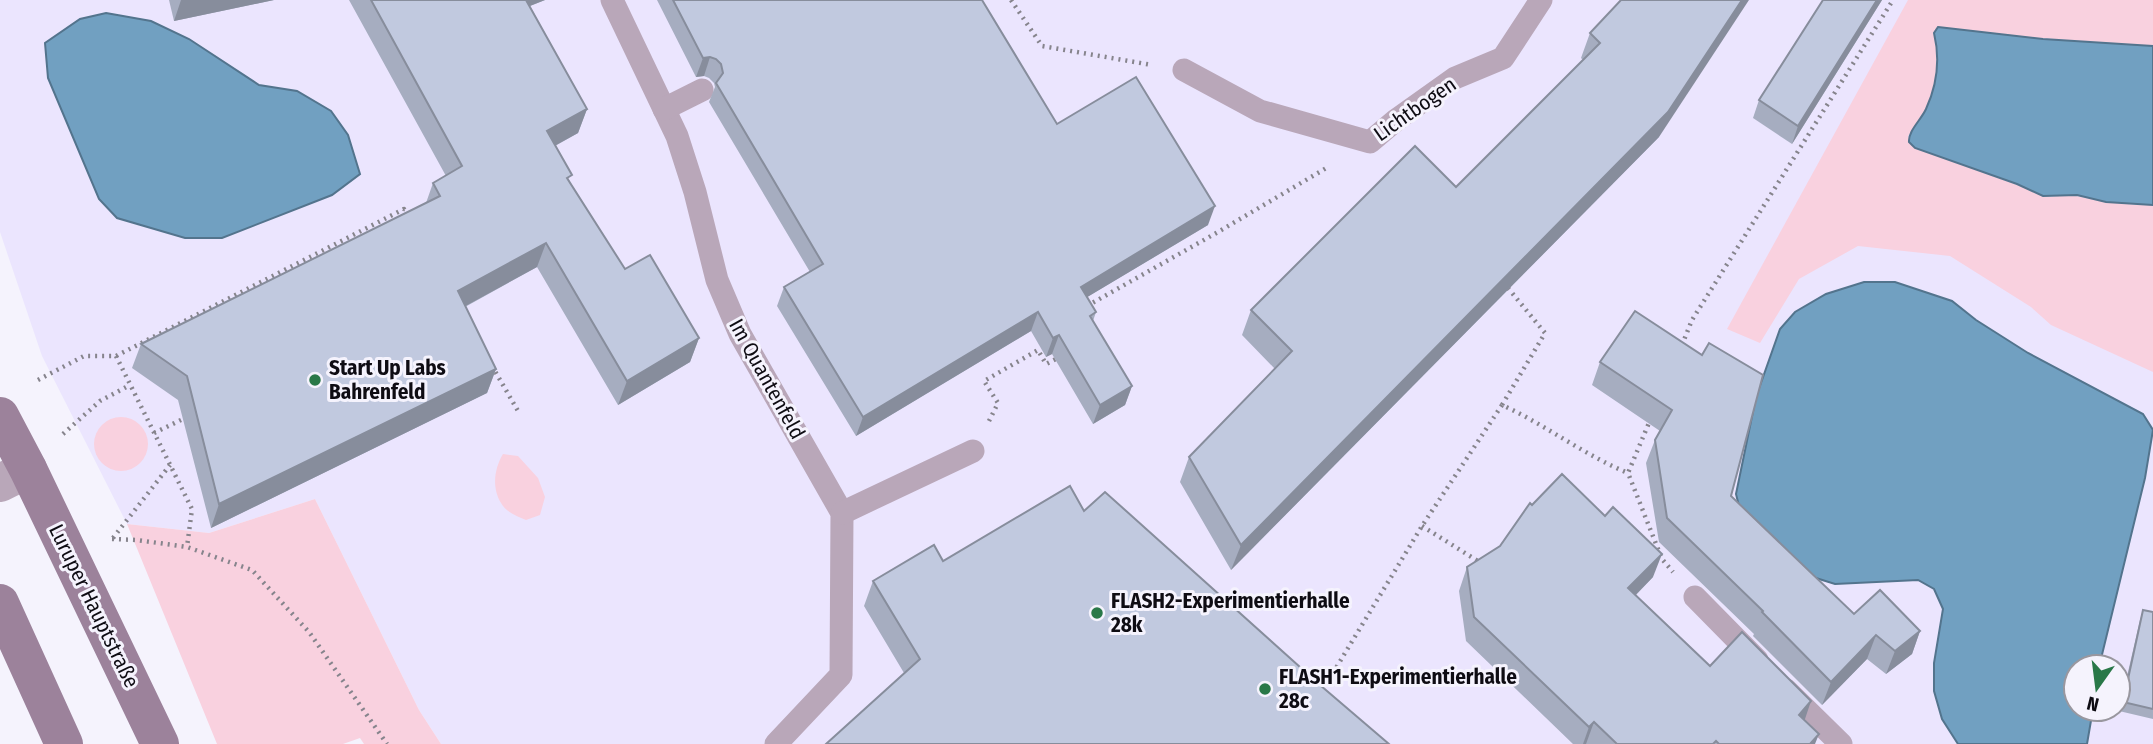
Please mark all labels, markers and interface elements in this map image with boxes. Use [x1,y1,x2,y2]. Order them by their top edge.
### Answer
street label: Lichtbogen [1369,71,1461,147]
street label: Im Quantenfeld [723,314,811,444]
place label: Start Up Labs Bahrenfeld [329,355,446,405]
marker: Start Up Labs Bahrenfeld [307,372,323,388]
street label: Luruper Hauptstraße [43,520,145,692]
place label: FLASH2-Experimentierhalle 28k [1110,588,1350,638]
marker: FLASH2-Experimentierhalle 28k [1089,605,1105,621]
north arrow [2062,653,2132,723]
place label: FLASH1-Experimentierhalle 28c [1278,664,1517,714]
marker: FLASH1-Experimentierhalle 28c [1257,681,1273,697]
text: N [2085,691,2101,717]

